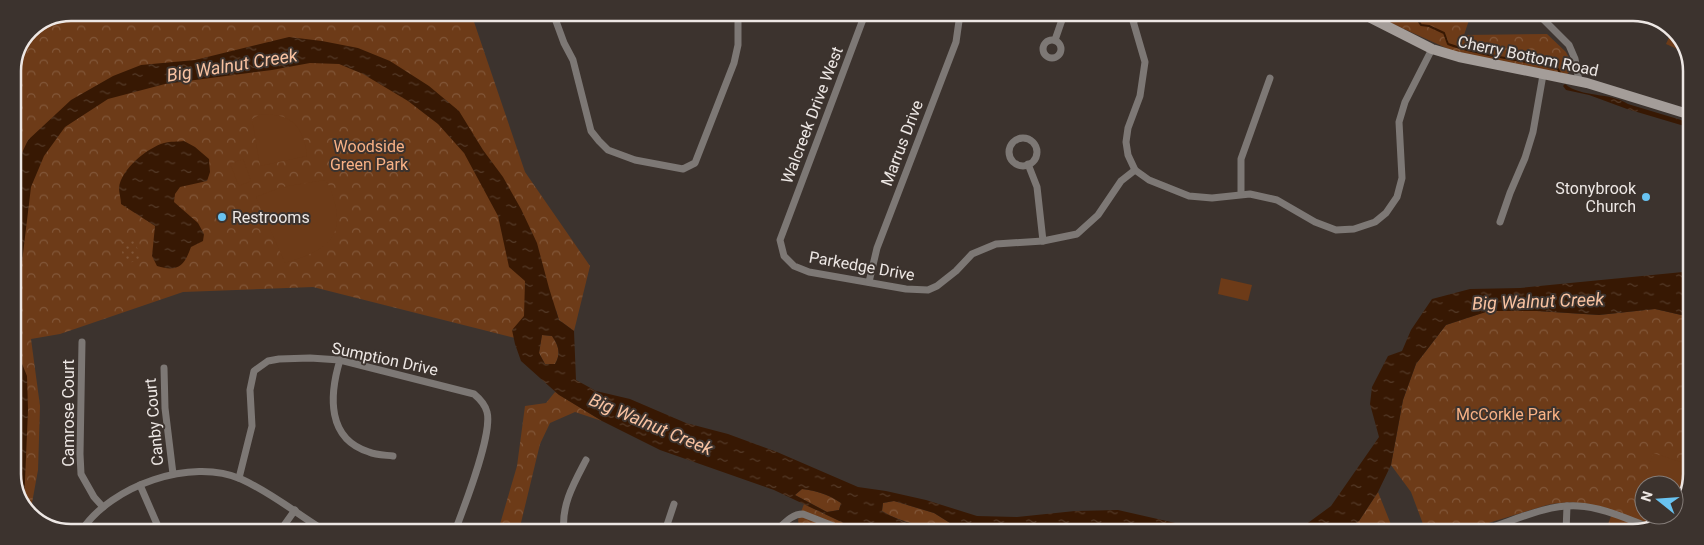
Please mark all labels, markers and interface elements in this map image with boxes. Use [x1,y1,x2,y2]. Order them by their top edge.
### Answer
street label: Cherry Bottom Road [1456,32,1600,80]
water label: Big Walnut Creek [165,44,300,86]
street label: Walcreek Drive West [777,44,847,186]
street label: Marrus Drive [877,97,927,189]
park label: Woodside Green Park [330,137,409,174]
place label: Stonybrook Church [1555,179,1637,216]
marker: Stonybrook Church [1640,191,1652,203]
place label: Restrooms [232,208,310,227]
marker: Restrooms [216,211,228,223]
street label: Parkedge Drive [808,247,916,285]
water label: Big Walnut Creek [1472,288,1606,314]
street label: Sumption Drive [330,338,440,380]
street label: Camrose Court [59,359,78,467]
street label: Canby Court [141,377,167,467]
water label: Big Walnut Creek [586,389,717,460]
park label: McCorkle Park [1456,405,1561,424]
north arrow [1634,475,1684,525]
text: N [1637,489,1656,503]

